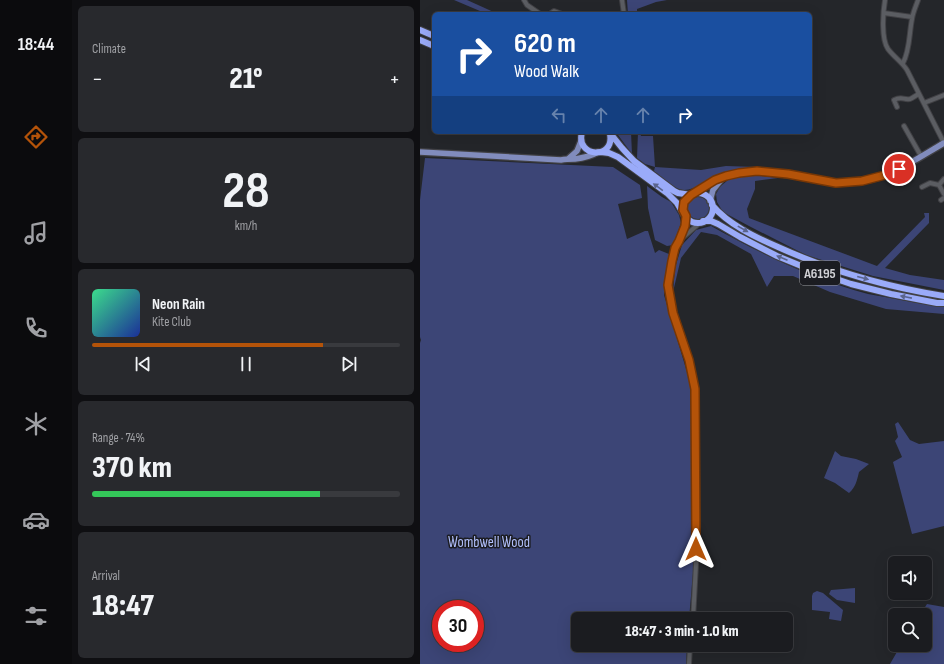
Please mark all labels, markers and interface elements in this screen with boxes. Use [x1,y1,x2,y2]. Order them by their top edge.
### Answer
text: 620 m [514,27,576,60]
icon: right [448,28,500,80]
text: 18:44 [18,34,54,55]
text: Climate [92,41,126,57]
text: 21° [229,61,263,97]
text: Wood Walk [514,61,579,82]
text: − [92,66,103,93]
text: + [389,66,400,93]
icon: left [548,104,570,126]
icon: ahead [590,104,612,126]
icon: ahead [632,104,654,126]
icon: right [674,104,696,126]
icon: directions [22,123,50,151]
pin [882,152,916,186]
icon: arrive [888,158,910,180]
text: 28 [222,160,270,223]
one-way arrow [652,183,663,191]
text: km/h [235,218,257,234]
icon: music [22,219,50,247]
one-way arrow [737,225,748,232]
one-way arrow [775,254,787,260]
road number: A6195 [800,261,840,285]
one-way arrow [857,275,869,281]
one-way arrow [899,293,912,299]
text: Neon Rain [152,295,205,314]
icon: phone [22,314,50,342]
text: Kite Club [152,314,191,330]
icon: previous [132,353,154,375]
icon: pause [235,353,257,375]
icon: next [338,353,360,375]
icon: climate [22,410,50,438]
text: Range · 74% [92,430,145,446]
text: 370 km [92,450,172,486]
icon: car [22,506,50,534]
position arrow [675,528,717,570]
park label: Wombwell Wood [448,533,530,552]
map controls [888,556,932,652]
button: sound [888,556,932,600]
text: Arrival [92,568,120,584]
text: 18:47 [92,588,154,624]
speed limit sign: 30 [432,600,484,652]
icon: filters [22,602,50,630]
button: search [888,608,932,652]
text: 18:47 · 3 min · 1.0 km [625,622,739,641]

